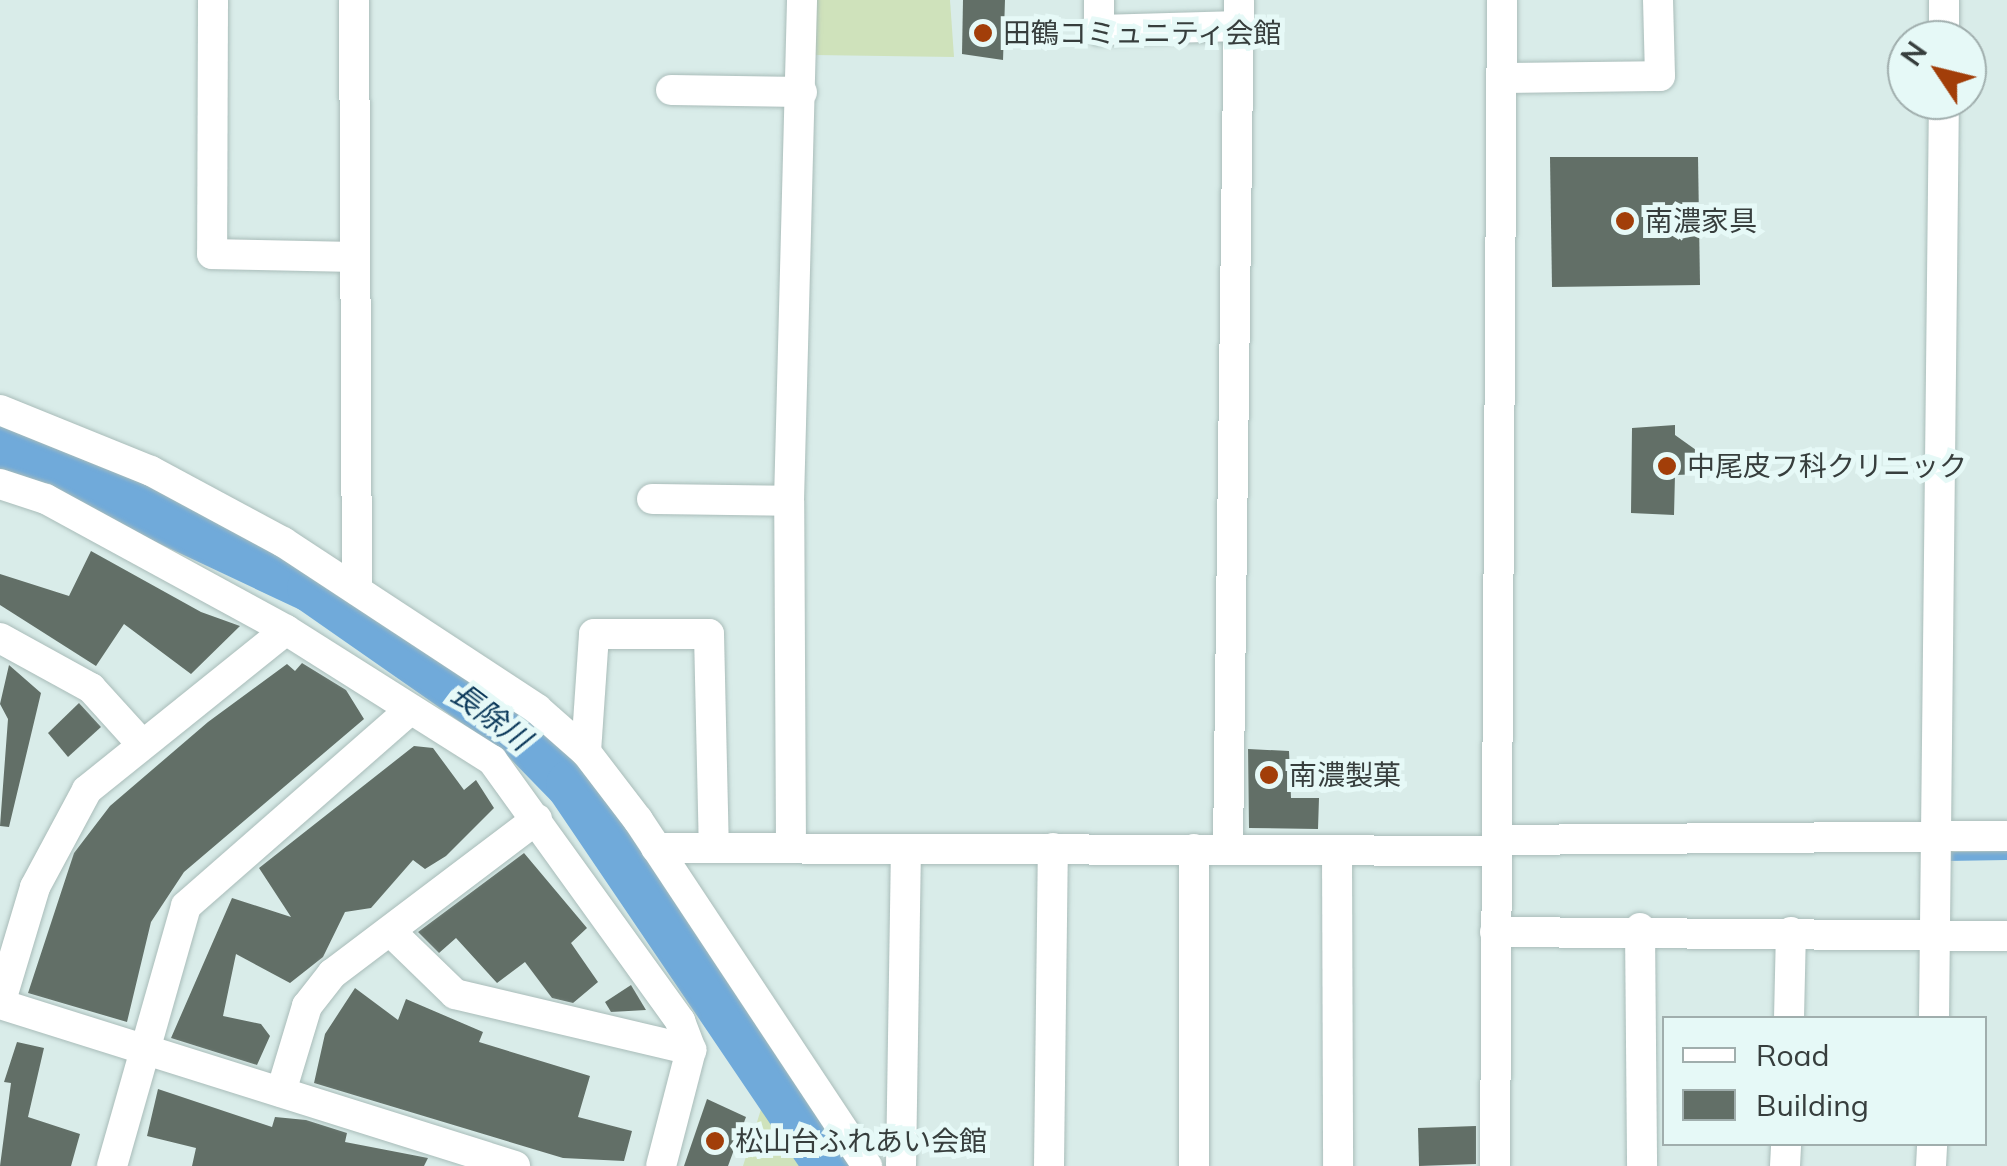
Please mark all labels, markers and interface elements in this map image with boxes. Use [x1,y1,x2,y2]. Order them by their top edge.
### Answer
place label: 田鶴コミュニティ会館 [1003,16,1283,50]
north arrow [1887,20,1987,120]
marker: 田鶴コミュニティ会館 [972,22,994,44]
text: N [1893,35,1934,72]
place label: 南濃家具 [1645,204,1757,238]
marker: 南濃家具 [1614,210,1636,232]
place label: 中尾皮フ科クリニック [1687,449,1967,483]
marker: 中尾皮フ科クリニック [1656,455,1678,477]
water label: 長除川 [444,675,538,757]
place label: 南濃製菓 [1289,758,1401,792]
marker: 南濃製菓 [1258,764,1280,786]
legend [1662,1016,1987,1146]
text: Road [1756,1036,1830,1074]
text: Building [1756,1086,1869,1124]
place label: 松山台ふれあい会館 [735,1124,987,1158]
marker: 松山台ふれあい会館 [704,1130,726,1152]

